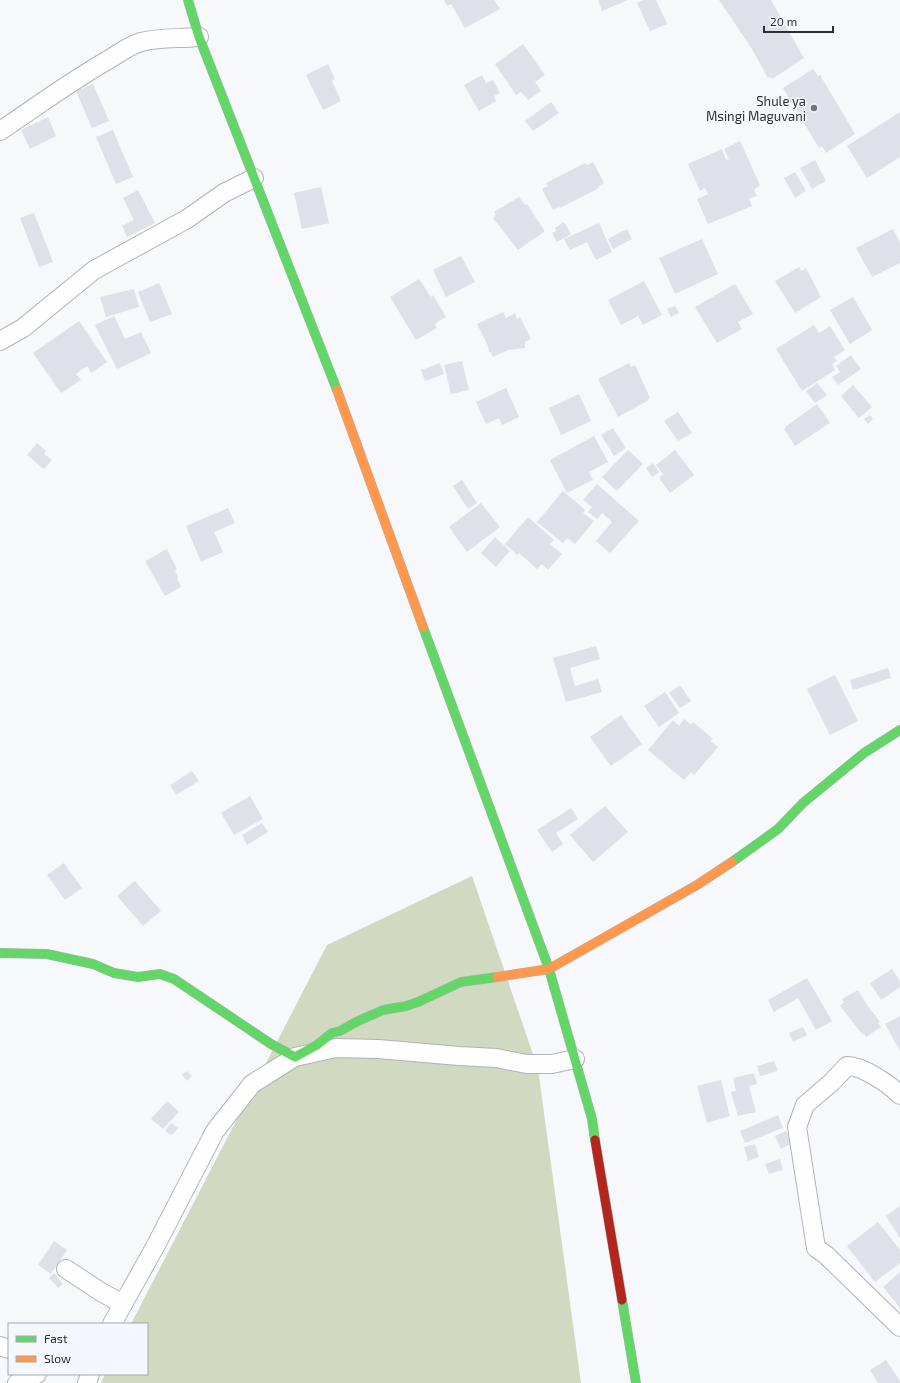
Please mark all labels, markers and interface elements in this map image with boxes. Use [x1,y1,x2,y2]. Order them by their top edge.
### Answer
scale bar [764,8,833,34]
text: 20 m [770,14,797,28]
place label: Shule ya Msingi Maguvani [706,93,806,124]
marker: Shule ya Msingi Maguvani [809,103,819,113]
legend [8,1323,148,1375]
text: Fast [44,1331,68,1345]
text: Slow [44,1351,71,1365]

